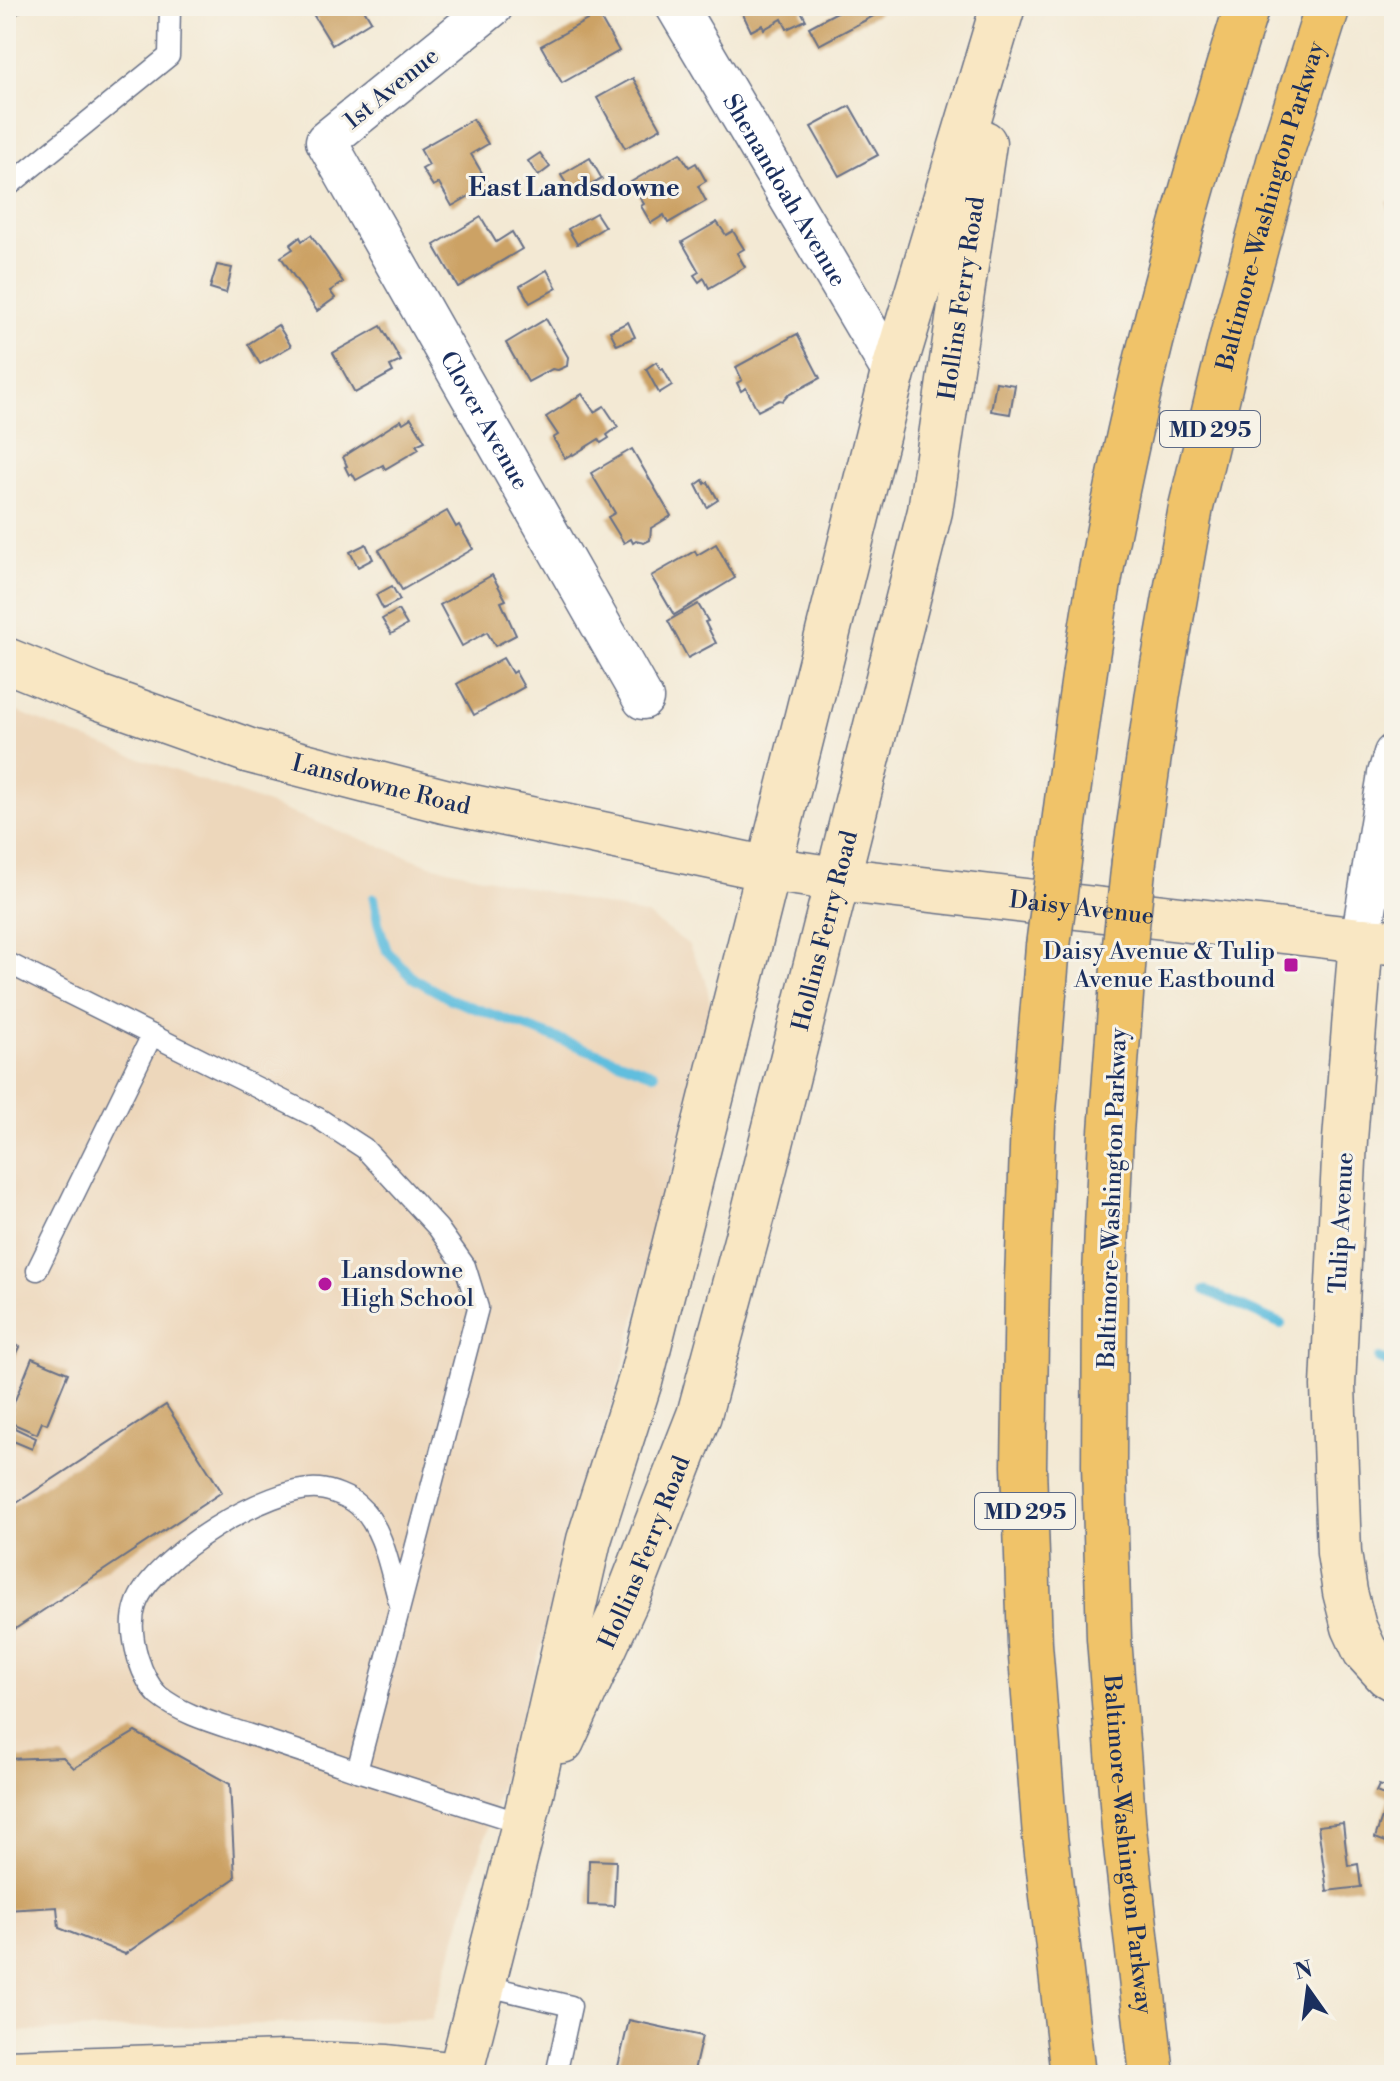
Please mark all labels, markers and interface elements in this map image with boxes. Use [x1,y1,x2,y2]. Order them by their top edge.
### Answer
street label: Baltimore-Washington Parkway [1210,37,1332,375]
street label: 1st Avenue [338,41,445,136]
street label: Shenandoah Avenue [715,89,853,292]
district label: East Landsdowne [468,172,680,204]
street label: Hollins Ferry Road [932,194,992,402]
street label: Clover Avenue [433,346,535,496]
road number: MD 295 [1160,411,1260,447]
street label: Lansdowne Road [289,748,473,822]
street label: Hollins Ferry Road [786,827,865,1034]
street label: Daisy Avenue [1008,885,1156,932]
place label: Daisy Avenue & Tulip Avenue Eastbound [1043,937,1275,995]
marker: Daisy Avenue & Tulip Avenue Eastbound [1282,956,1300,974]
street label: Baltimore-Washington Parkway [1092,1027,1134,1370]
street label: Tulip Avenue [1323,1152,1361,1295]
place label: Lansdowne High School [341,1256,474,1314]
marker: Lansdowne High School [316,1275,334,1293]
street label: Hollins Ferry Road [592,1452,698,1654]
road number: MD 295 [975,1493,1075,1529]
street label: Baltimore-Washington Parkway [1096,1673,1159,2016]
north arrow [1268,1949,1348,2029]
text: N [1292,1956,1316,1986]

